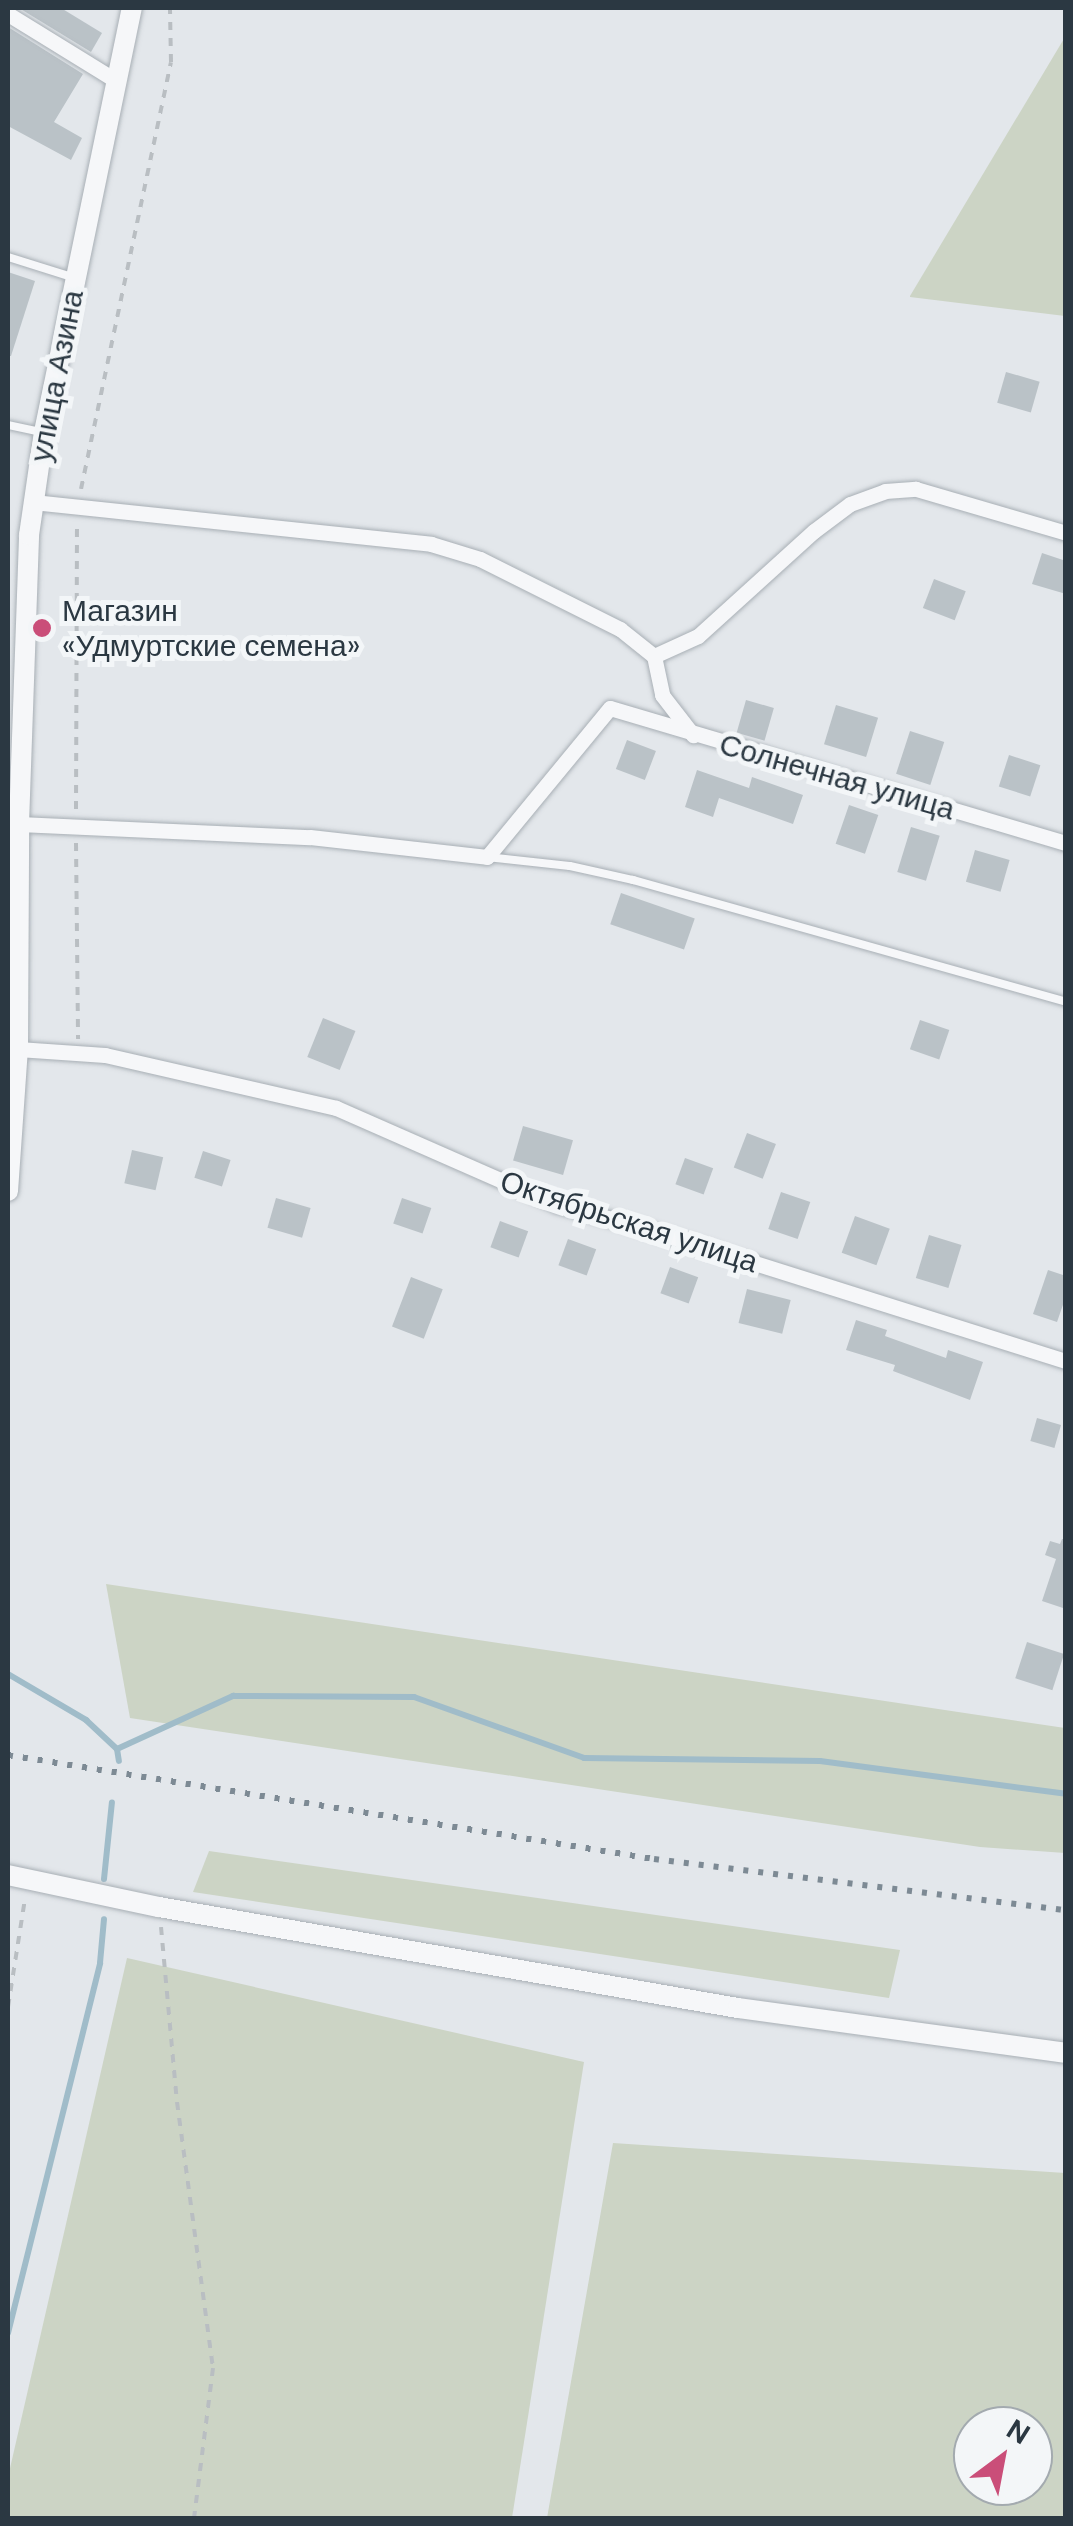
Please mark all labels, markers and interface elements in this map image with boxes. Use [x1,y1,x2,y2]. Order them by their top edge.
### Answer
street label: улица Азина [23,287,91,465]
place label: Магазин «Удмуртские семена» [62,593,360,664]
marker: Магазин «Удмуртские семена» [31,617,53,639]
street label: Солнечная улица [715,726,959,828]
street label: Октябрьская улица [496,1163,762,1281]
north arrow [953,2406,1053,2506]
text: N [1000,2411,1037,2453]

